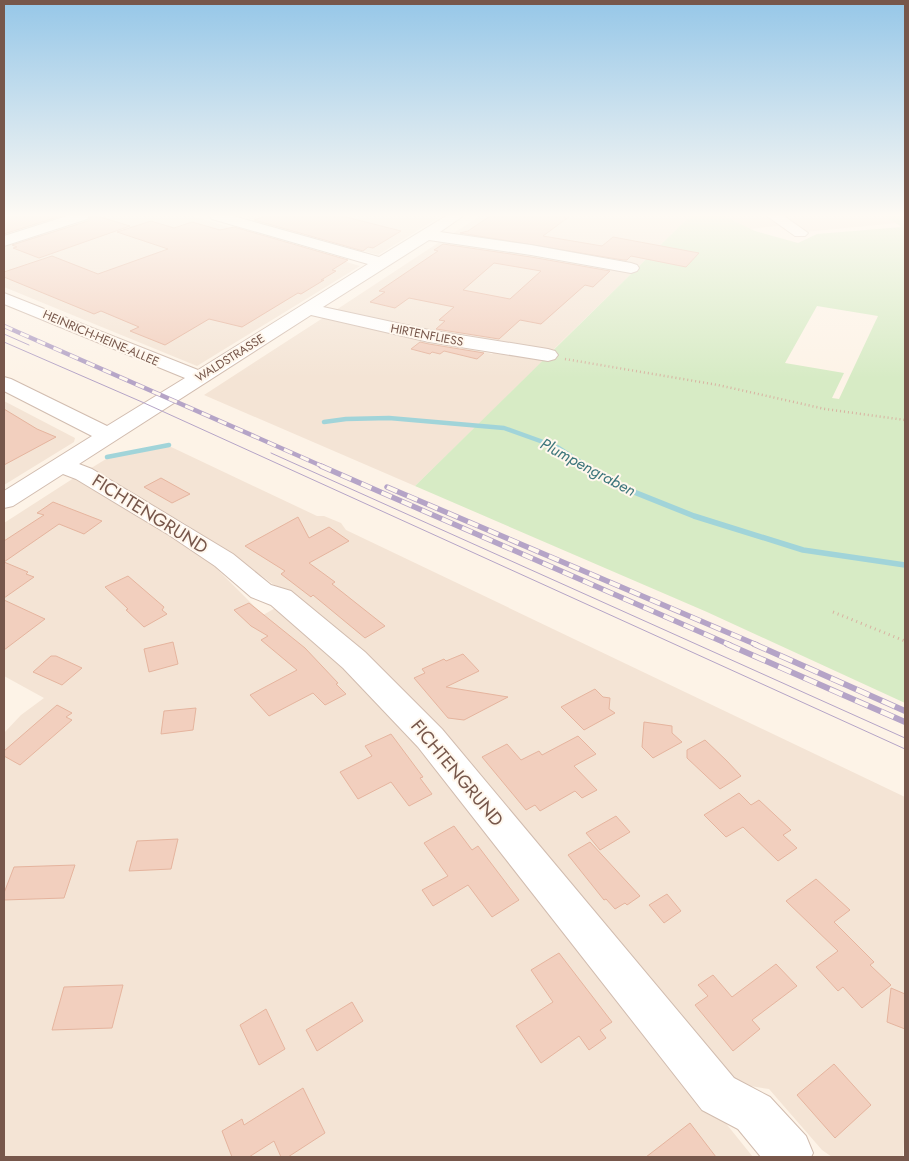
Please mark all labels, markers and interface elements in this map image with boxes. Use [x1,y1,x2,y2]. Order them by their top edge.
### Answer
street label: HEINRICH-HEINE-ALLEE [40,305,162,371]
street label: HIRTENFLIESS [389,319,465,351]
street label: WALDSTRASSE [192,330,268,386]
water label: Plumpengraben [536,432,640,502]
street label: FICHTENGRUND [87,468,213,560]
street label: FICHTENGRUND [405,714,509,832]

